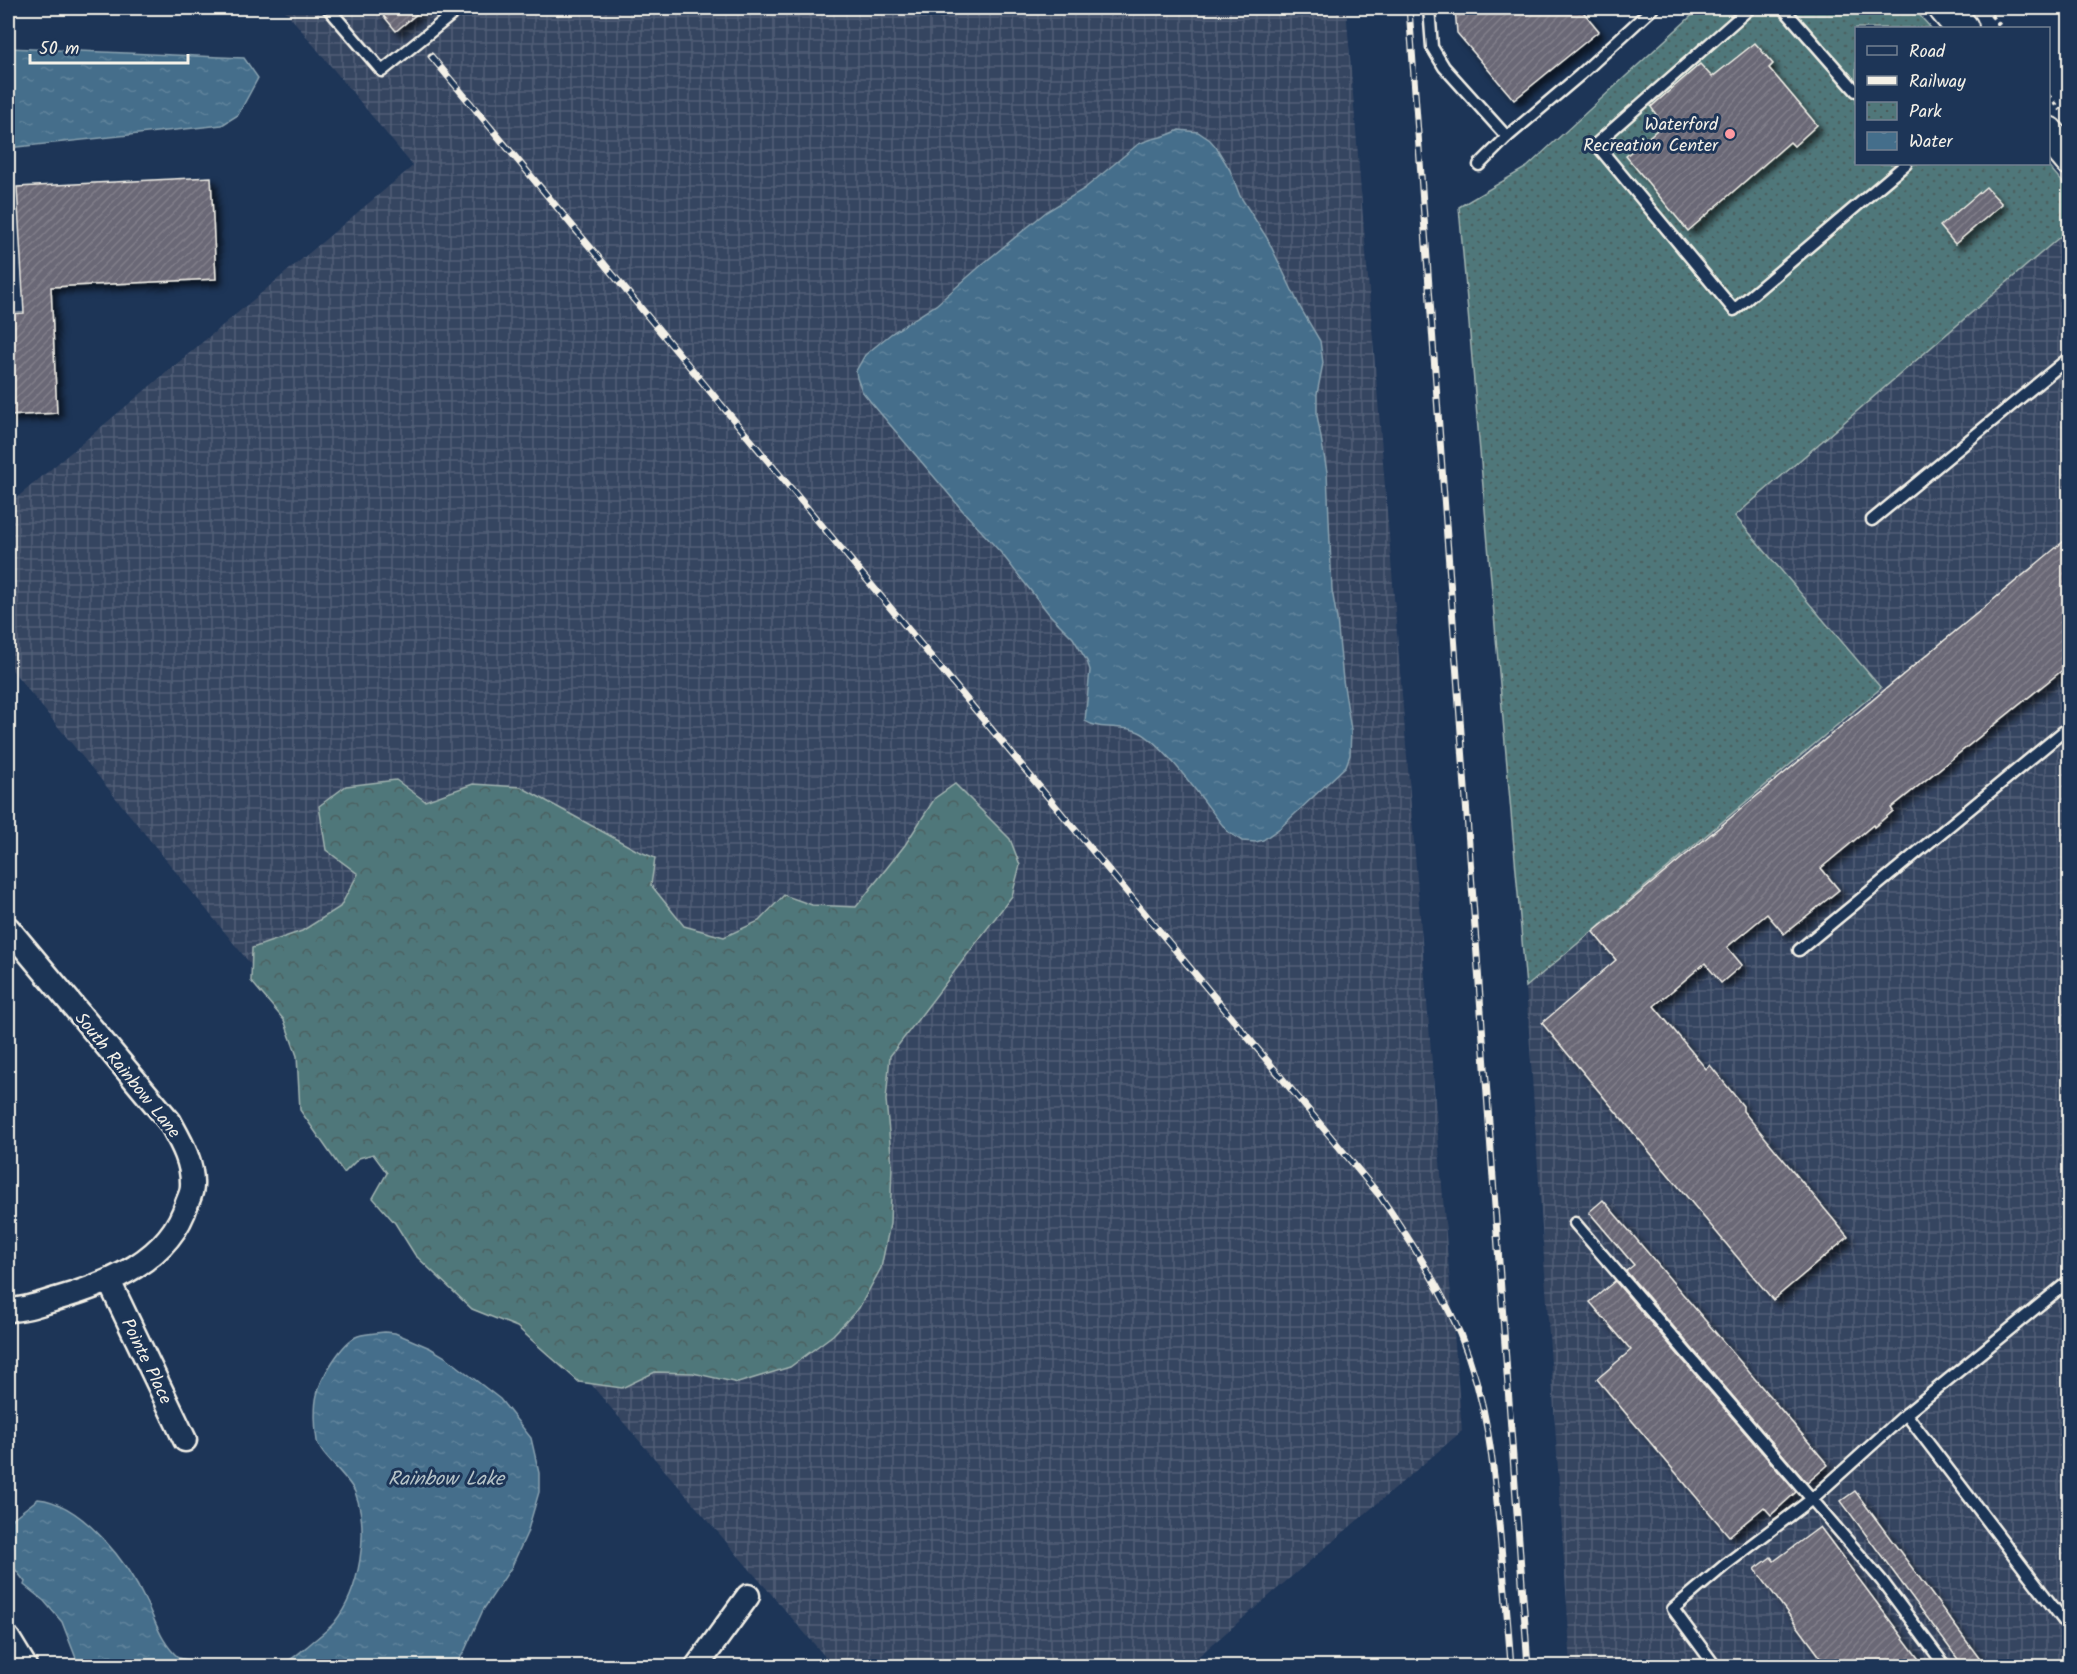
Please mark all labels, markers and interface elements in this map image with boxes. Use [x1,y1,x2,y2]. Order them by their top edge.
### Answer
scale bar [30,27,188,65]
legend [1855,27,2050,165]
text: 50 m [39,35,79,64]
text: Road [1909,38,1946,67]
text: Railway [1909,68,1966,97]
text: Park [1909,98,1942,127]
place label: Waterford Recreation Center [1583,111,1719,161]
marker: Waterford Recreation Center [1723,127,1737,141]
text: Water [1909,128,1954,157]
street label: South Rainbow Lane [66,1006,187,1146]
street label: Pointe Place [112,1314,179,1410]
water label: Rainbow Lake [388,1464,506,1496]

